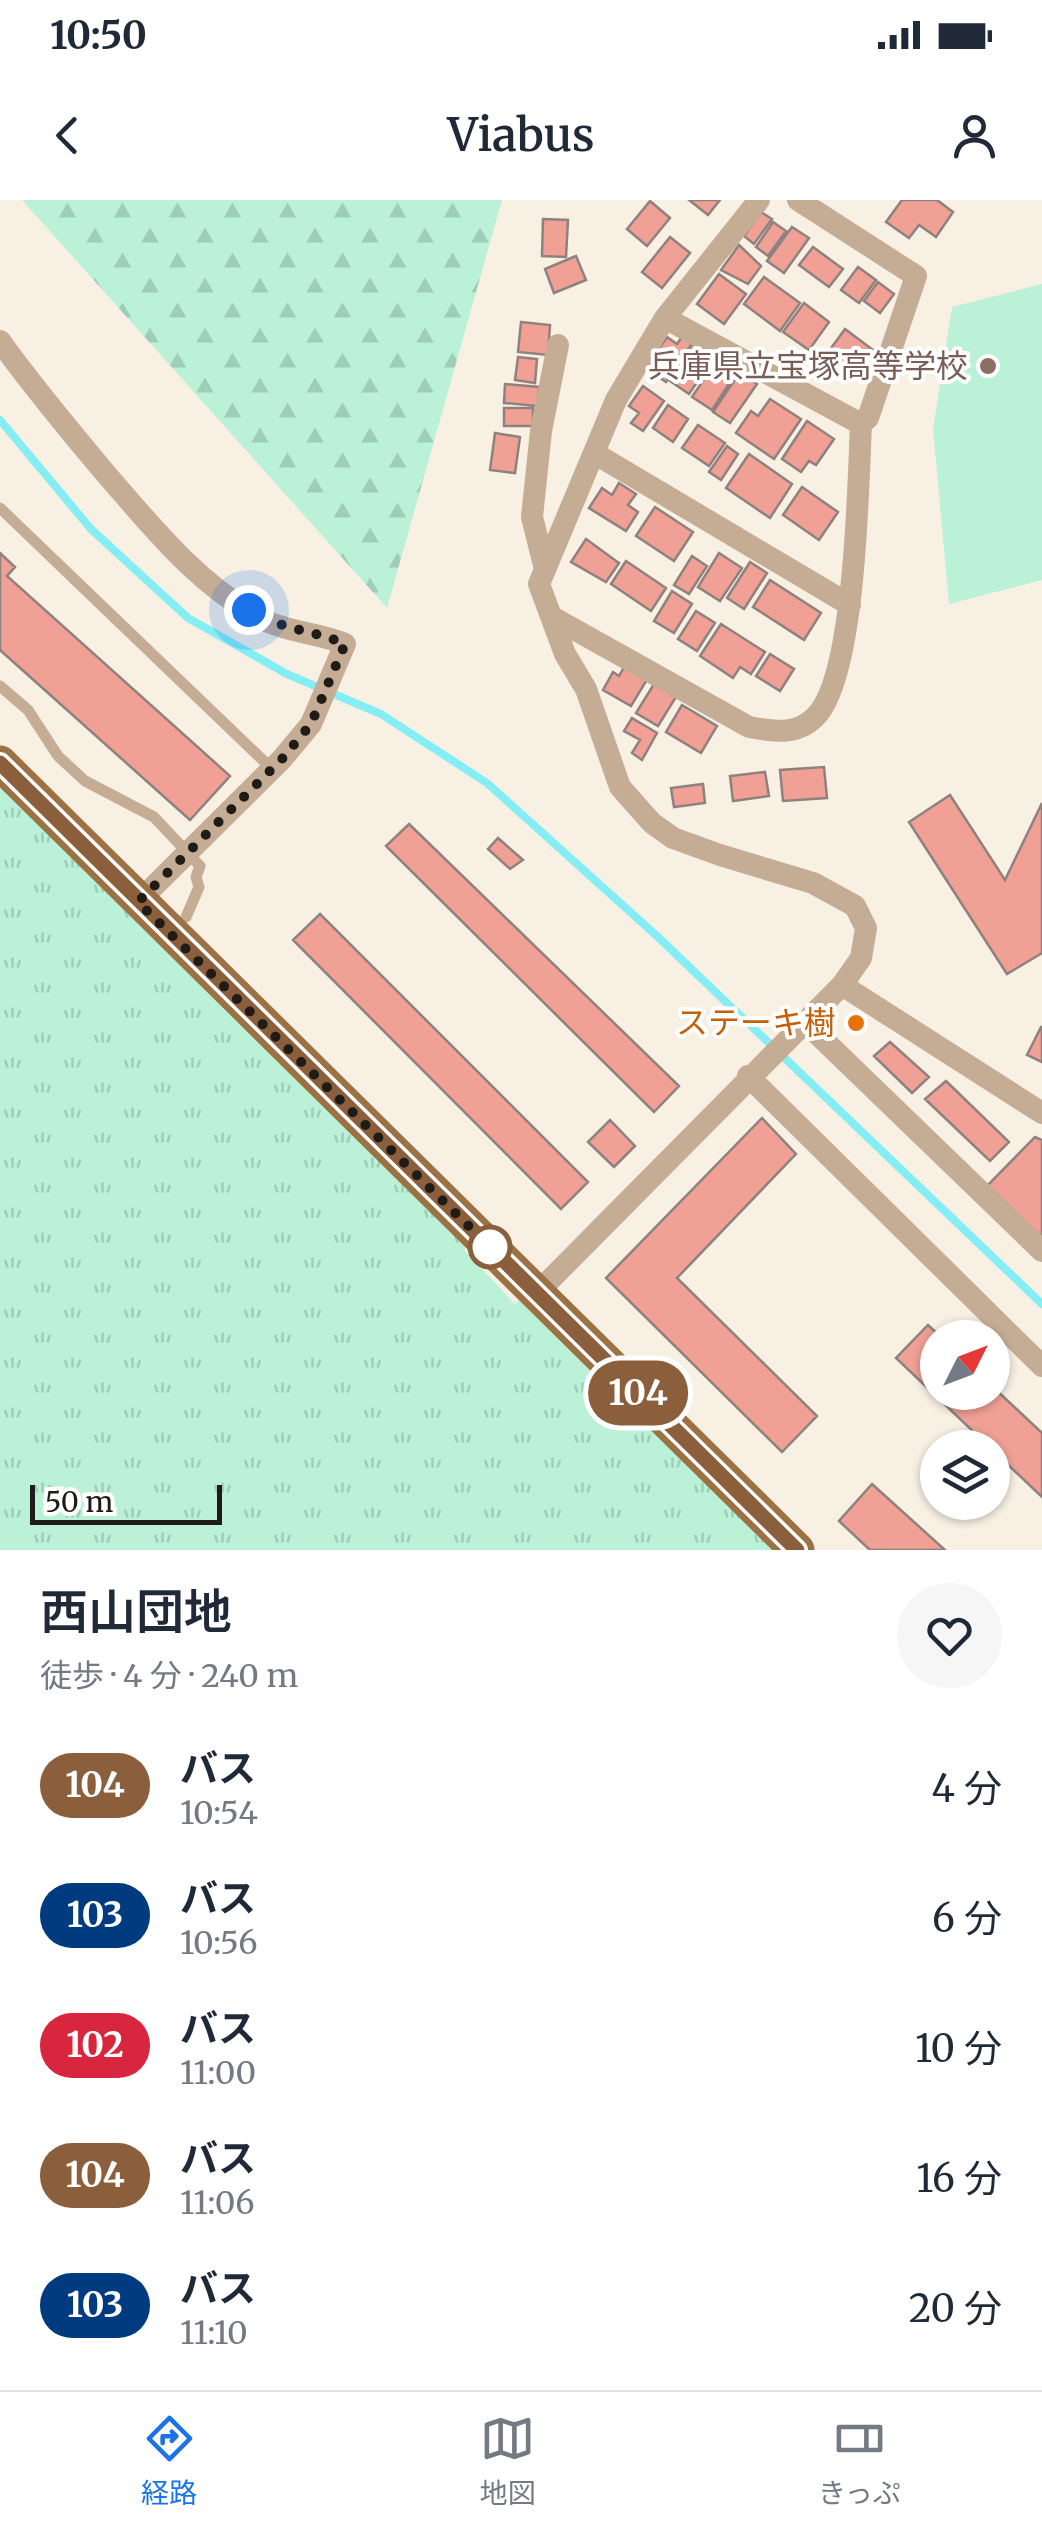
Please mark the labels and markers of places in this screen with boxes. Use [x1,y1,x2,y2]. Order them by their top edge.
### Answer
place label: 兵庫県立宝塚高等学校 [648,346,968,386]
marker: 兵庫県立宝塚高等学校 [977,355,999,377]
place label: ステーキ樹 [676,1003,836,1043]
marker: ステーキ樹 [845,1012,867,1034]
unlabelled marker [469,1226,511,1268]

